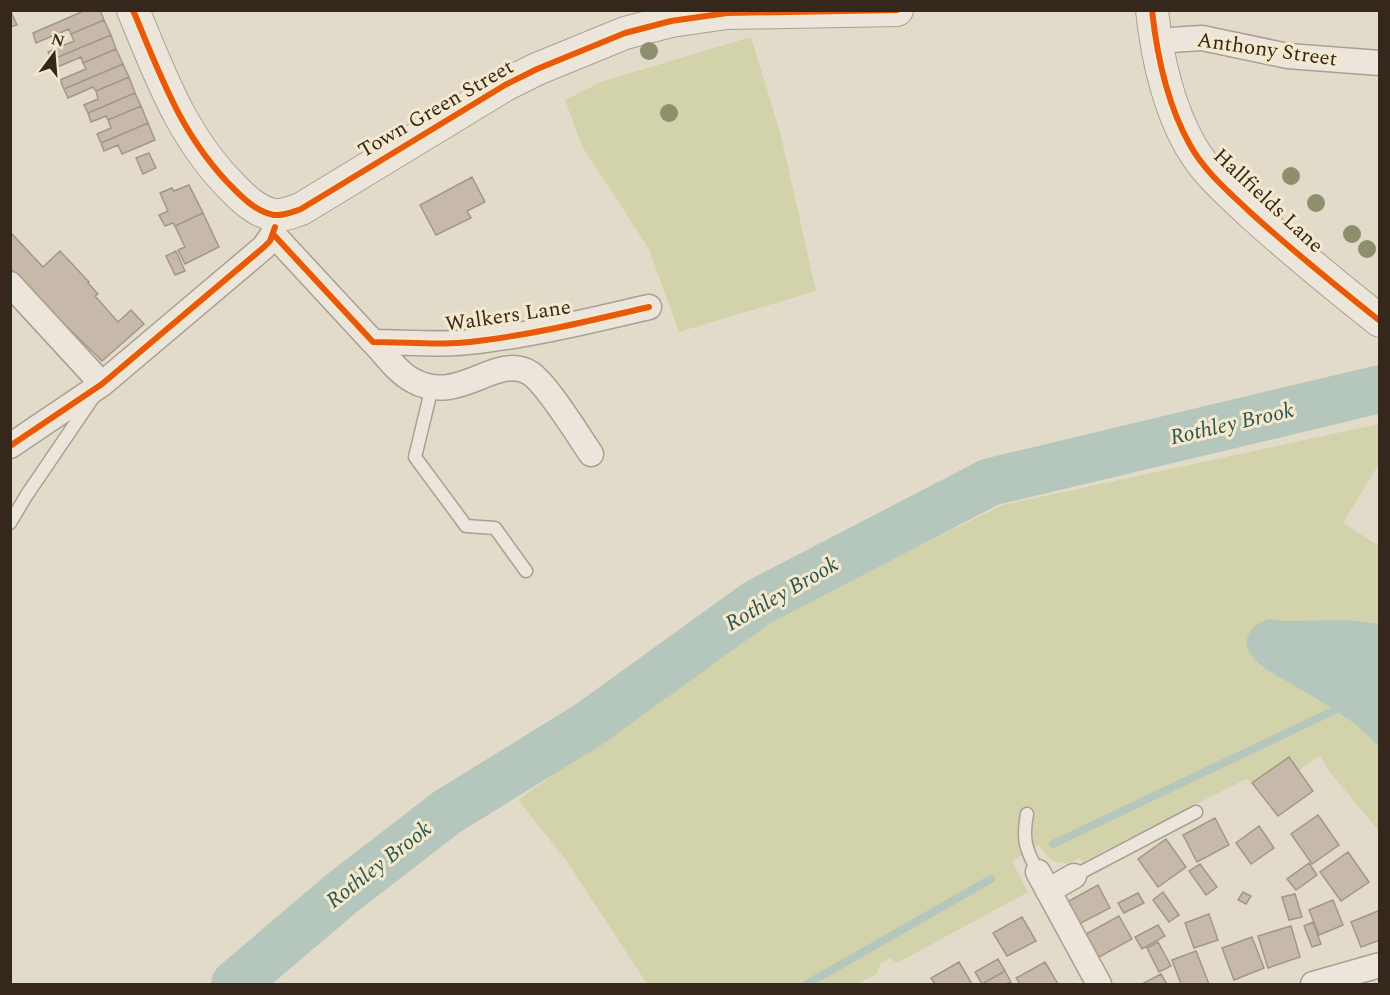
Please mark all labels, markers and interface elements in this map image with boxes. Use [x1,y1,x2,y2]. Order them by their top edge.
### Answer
north arrow [24,24,84,84]
street label: Anthony Street [1195,24,1339,76]
text: N [48,27,67,54]
street label: Town Green Street [352,51,520,167]
street label: Hallfields Lane [1205,141,1331,261]
street label: Walkers Lane [443,291,573,341]
water label: Rothley Brook [1167,394,1297,454]
water label: Rothley Brook [719,548,845,640]
water label: Rothley Brook [319,813,439,917]

